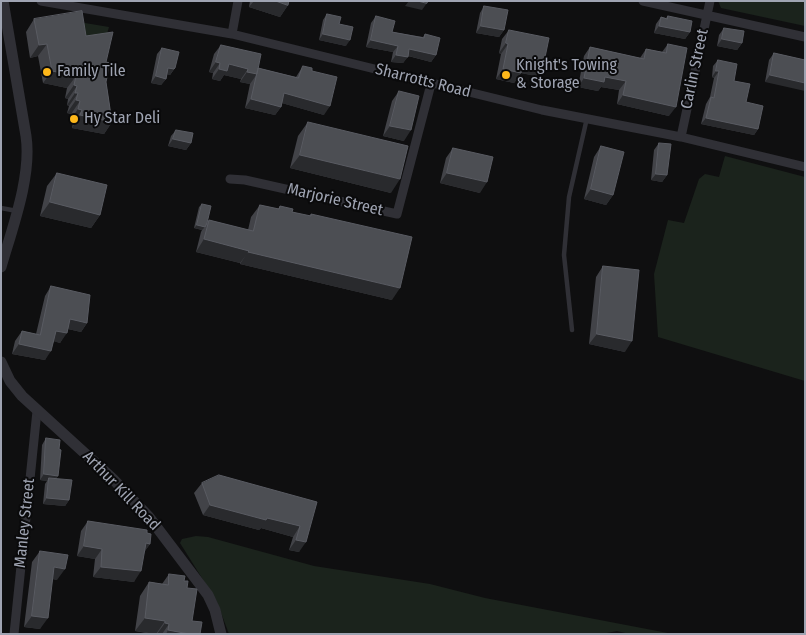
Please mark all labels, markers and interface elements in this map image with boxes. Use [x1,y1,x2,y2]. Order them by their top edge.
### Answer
street label: Carlin Street [677,27,713,111]
place label: Knight's Towing & Storage [516,56,617,94]
street label: Sharrotts Road [373,60,473,102]
place label: Family Tile [57,62,126,82]
marker: Family Tile [41,66,53,78]
marker: Knight's Towing & Storage [500,69,512,81]
place label: Hy Star Deli [84,109,160,129]
marker: Hy Star Deli [68,113,80,125]
street label: Marjorie Street [285,180,385,220]
street label: Arthur Kill Road [78,447,164,535]
street label: Manley Street [11,477,39,569]

